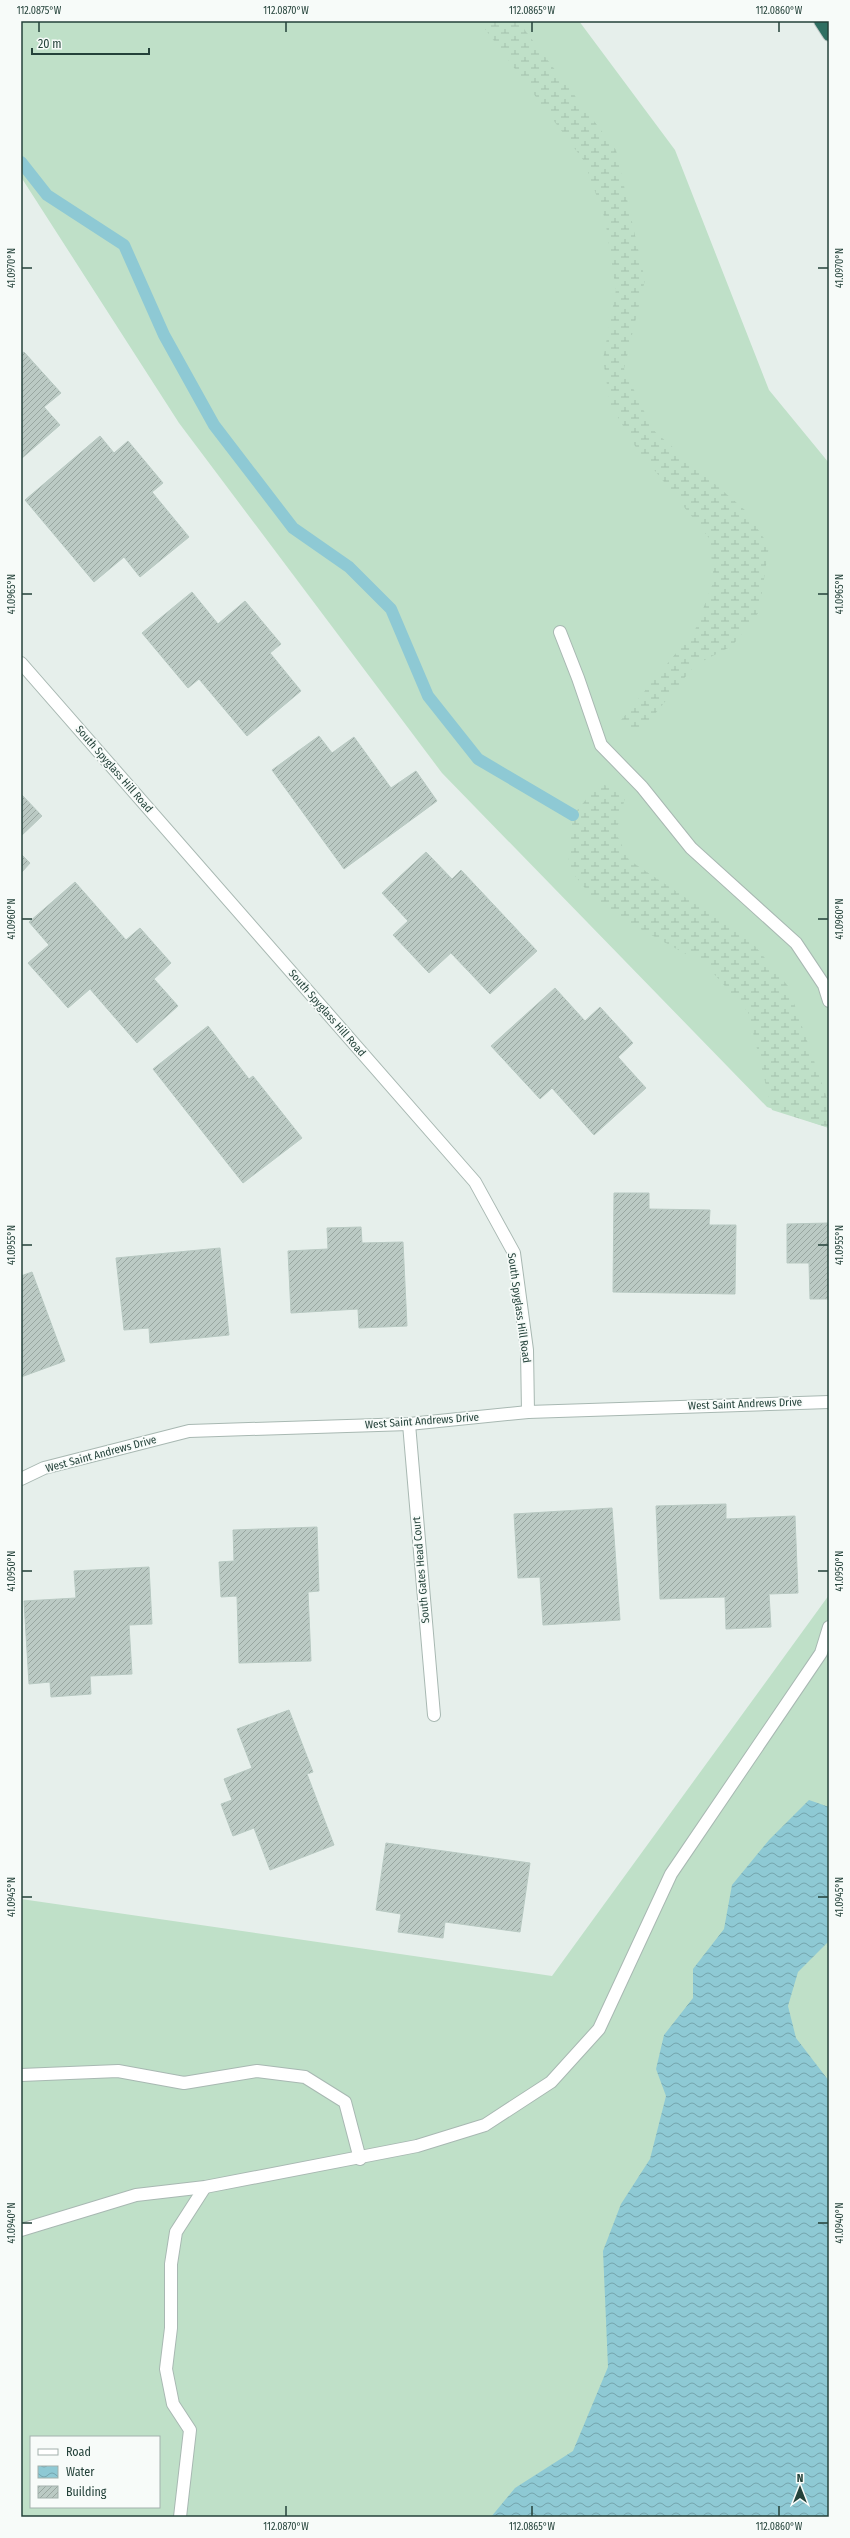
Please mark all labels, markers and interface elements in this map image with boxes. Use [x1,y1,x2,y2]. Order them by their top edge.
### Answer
text: 112.0875°W [17,5,62,17]
text: 112.0870°W [263,5,309,17]
text: 112.0865°W [509,5,555,17]
text: 112.0860°W [756,5,803,17]
scale bar [32,30,149,56]
text: 20 m [38,37,62,51]
text: 41.0970°N [6,248,18,288]
text: 41.0970°N [834,248,846,288]
text: 41.0965°N [6,574,18,614]
text: 41.0965°N [834,574,846,614]
street label: South Spyglass Hill Road [73,723,155,815]
text: 41.0960°N [6,898,18,940]
text: 41.0960°N [834,898,846,940]
street label: South Spyglass Hill Road [286,967,368,1059]
text: 41.0955°N [6,1225,18,1265]
text: 41.0955°N [834,1225,846,1265]
street label: South Spyglass Hill Road [505,1252,533,1364]
street label: West Saint Andrews Drive [688,1396,802,1412]
street label: West Saint Andrews Drive [365,1411,479,1431]
street label: West Saint Andrews Drive [44,1433,158,1475]
street label: South Gates Head Court [410,1516,432,1624]
text: 41.0950°N [6,1551,18,1591]
text: 41.0950°N [834,1551,846,1591]
text: 41.0945°N [6,1877,18,1917]
text: 41.0945°N [834,1877,846,1917]
text: 41.0940°N [6,2203,18,2243]
text: 41.0940°N [834,2203,846,2243]
legend [30,2436,160,2508]
text: Road [66,2445,91,2459]
text: Water [66,2465,95,2479]
north arrow [780,2468,820,2508]
text: N [797,2472,803,2485]
text: Building [66,2485,107,2499]
text: 112.0870°W [263,2521,309,2533]
text: 112.0865°W [509,2521,555,2533]
text: 112.0860°W [756,2521,803,2533]

